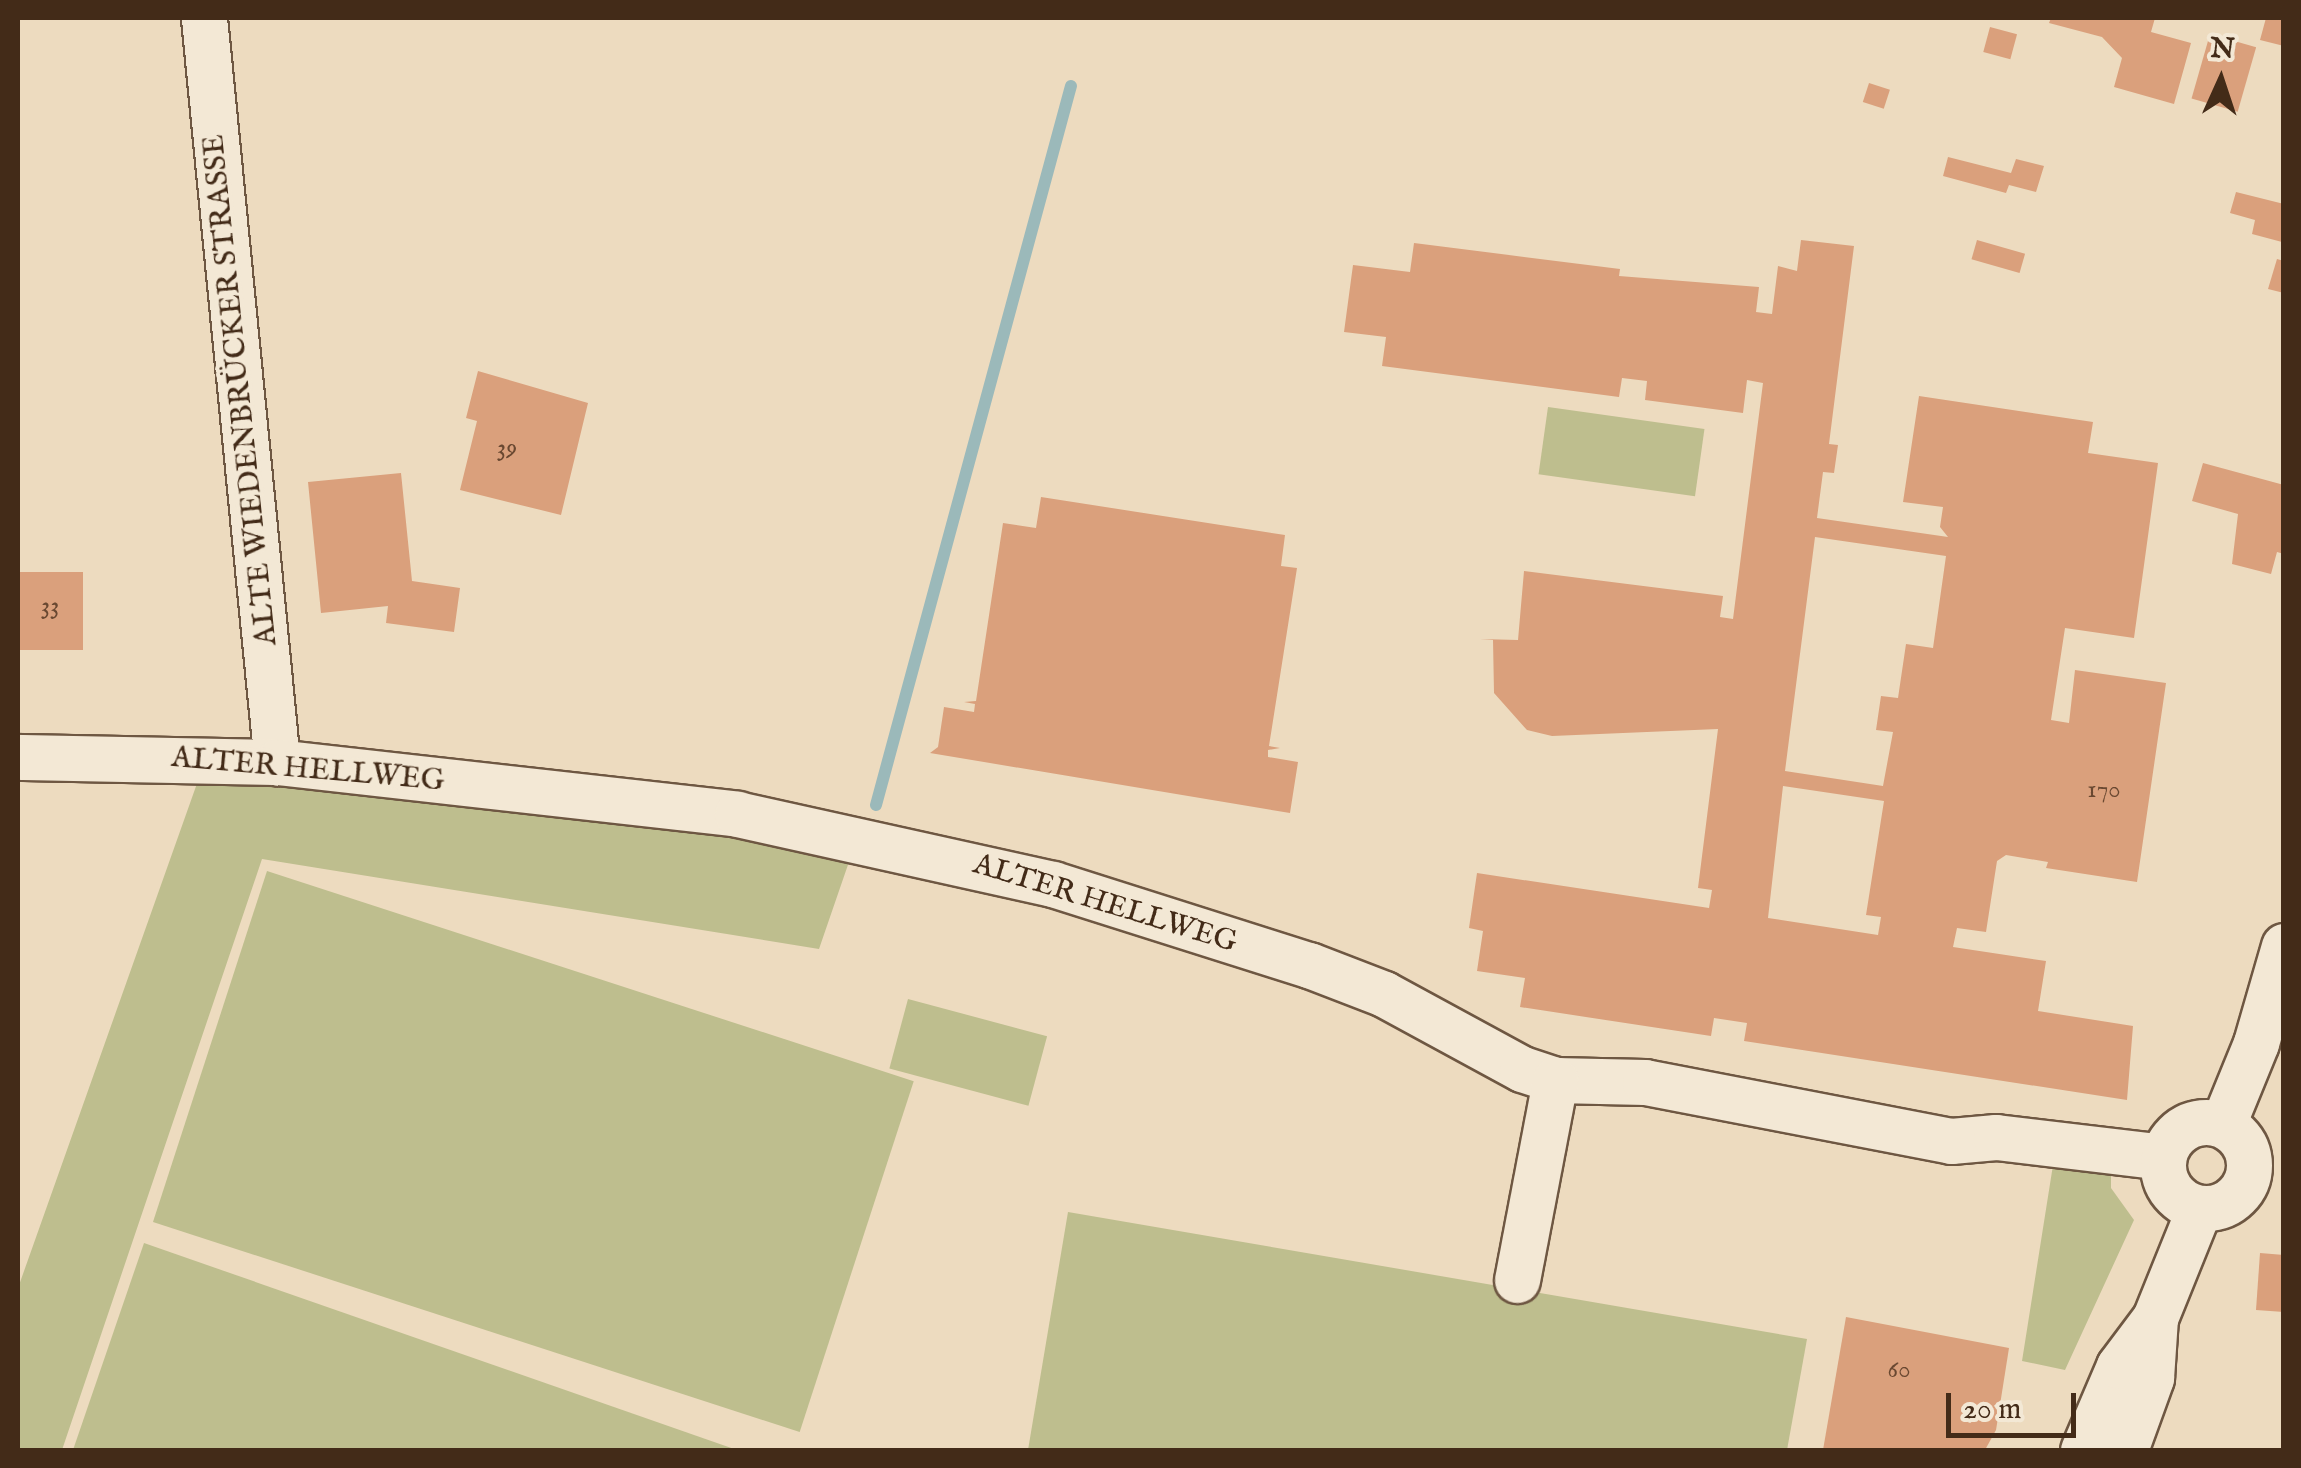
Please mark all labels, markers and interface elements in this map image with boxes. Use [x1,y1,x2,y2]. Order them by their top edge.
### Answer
north arrow [2171,30,2271,130]
text: N [2210,31,2236,68]
street label: ALTE WIEDENBRÜCKER STRASSE [196,133,286,647]
house number: 39 [497,433,517,463]
house number: 33 [41,591,59,621]
street label: ALTER HELLWEG [170,740,446,800]
house number: 170 [2087,775,2121,805]
street label: ALTER HELLWEG [969,847,1241,961]
house number: 60 [1888,1355,1910,1385]
scale bar [1951,1373,2081,1435]
text: 20 m [1963,1391,2022,1429]

